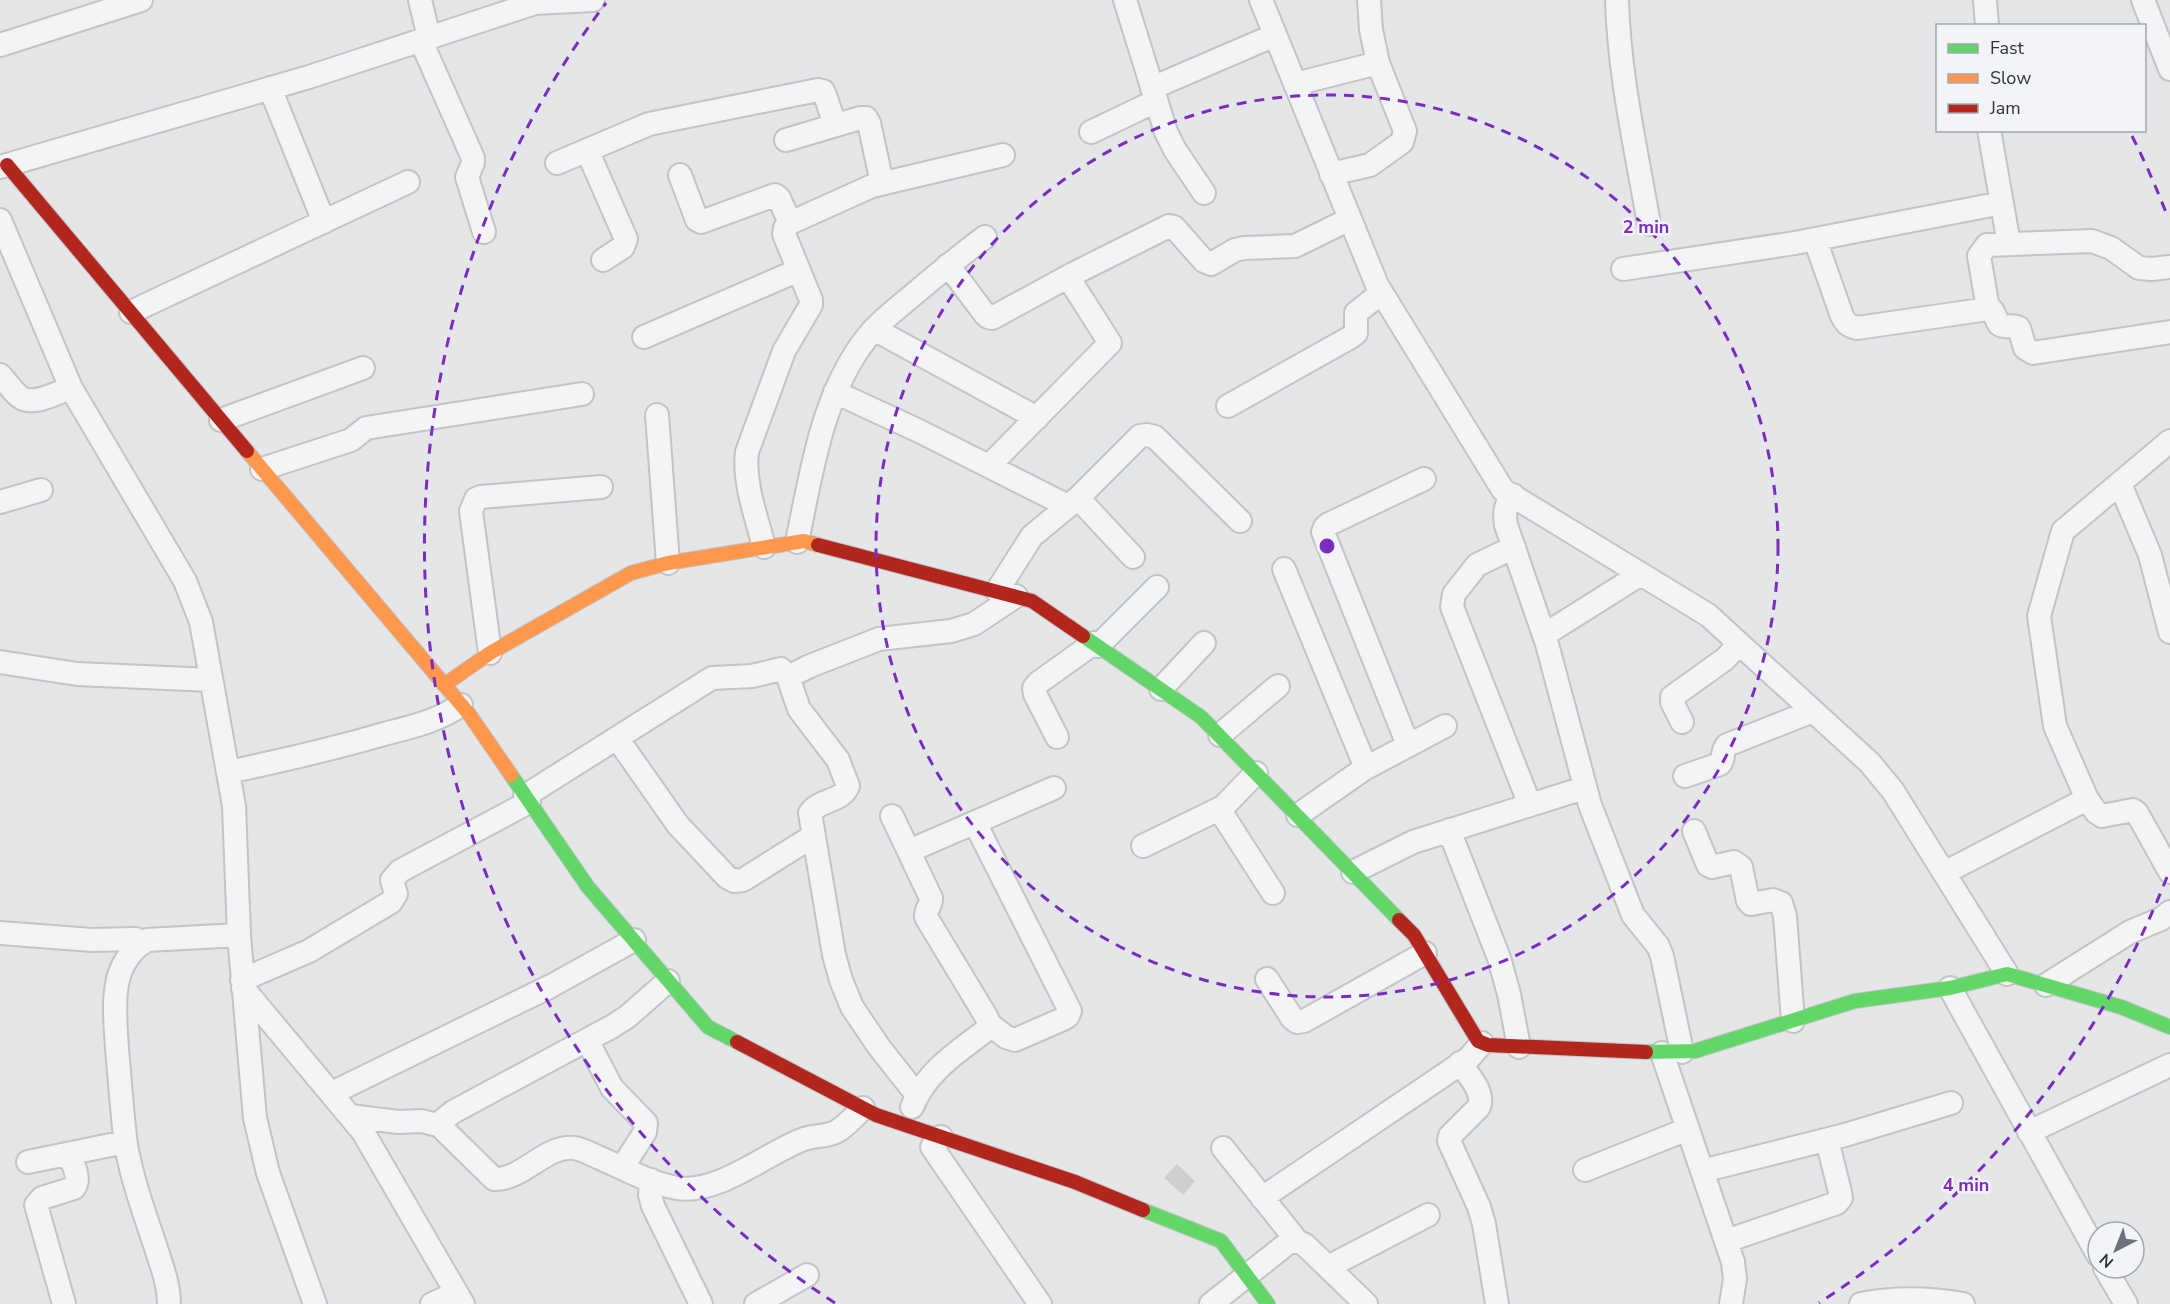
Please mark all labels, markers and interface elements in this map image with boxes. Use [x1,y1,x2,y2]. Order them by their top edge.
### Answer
legend [1936,24,2146,132]
text: Fast [1990,36,2025,60]
text: Slow [1990,66,2031,90]
text: Jam [1989,96,2021,120]
text: 2 min [1623,215,1669,239]
centre of rings [1317,536,1337,556]
text: 4 min [1943,1173,1989,1197]
north arrow [2086,1220,2146,1280]
text: N [2095,1248,2118,1273]

